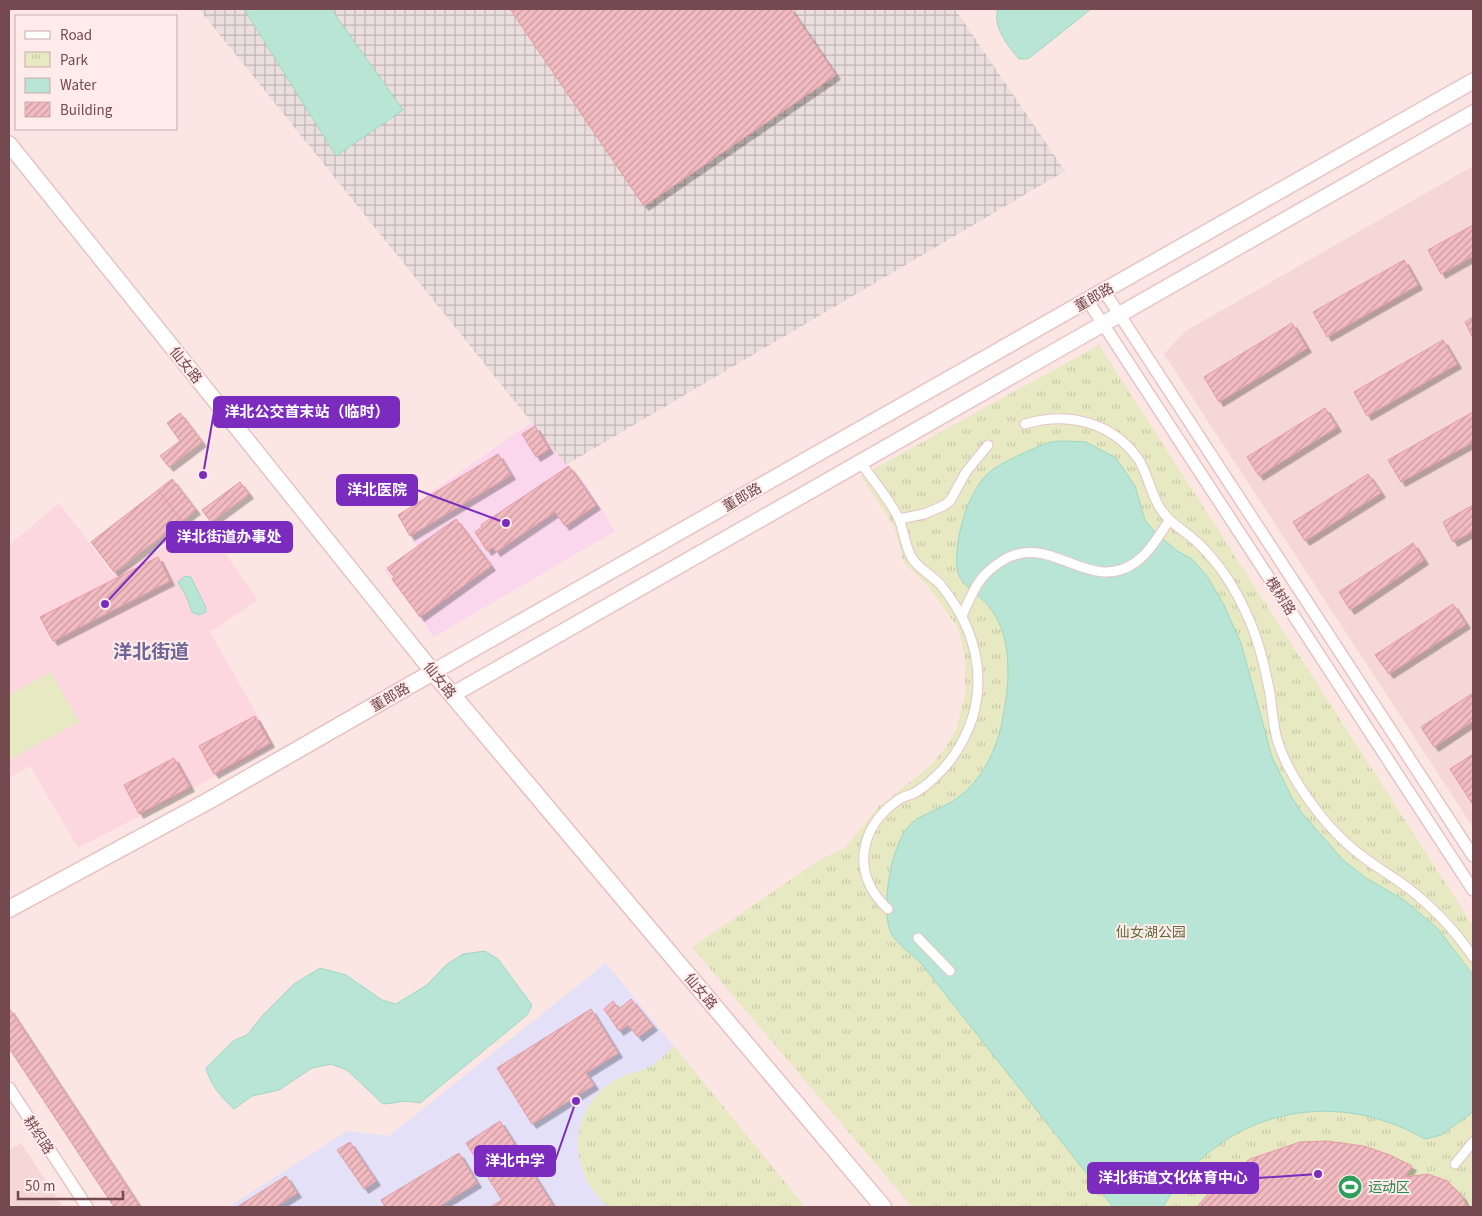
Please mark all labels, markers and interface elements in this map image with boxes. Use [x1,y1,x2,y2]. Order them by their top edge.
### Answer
legend [15,15,178,130]
text: Road [60,25,92,46]
text: Park [60,50,89,71]
text: Water [60,75,97,96]
text: Building [60,100,113,121]
street label: 董郎路 [1071,279,1118,317]
street label: 仙女路 [164,343,206,388]
callout: 洋北公交首末站（临时） [214,397,399,427]
text: 洋北公交首末站（临时） [224,402,390,423]
callout: 洋北医院 [337,475,417,505]
street label: 董郎路 [719,479,766,517]
text: 洋北医院 [347,480,407,501]
callout: 洋北街道办事处 [167,522,292,552]
text: 洋北街道办事处 [176,527,282,548]
street label: 槐树路 [1260,573,1300,620]
district label: 洋北街道 [113,639,189,666]
street label: 仙女路 [418,658,460,703]
street label: 董郎路 [367,679,414,717]
park label: 仙女湖公园 [1116,923,1186,943]
street label: 仙女路 [679,969,721,1014]
street label: 耕织路 [18,1112,58,1159]
callout: 洋北中学 [475,1146,555,1176]
text: 洋北中学 [485,1151,545,1172]
callout: 洋北街道文化体育中心 [1088,1163,1258,1193]
scale bar [18,1168,122,1200]
text: 洋北街道文化体育中心 [1098,1168,1248,1189]
sports icon: 运动区 [1337,1174,1363,1200]
text: 50 m [25,1176,55,1197]
place label: 运动区 [1368,1178,1410,1198]

